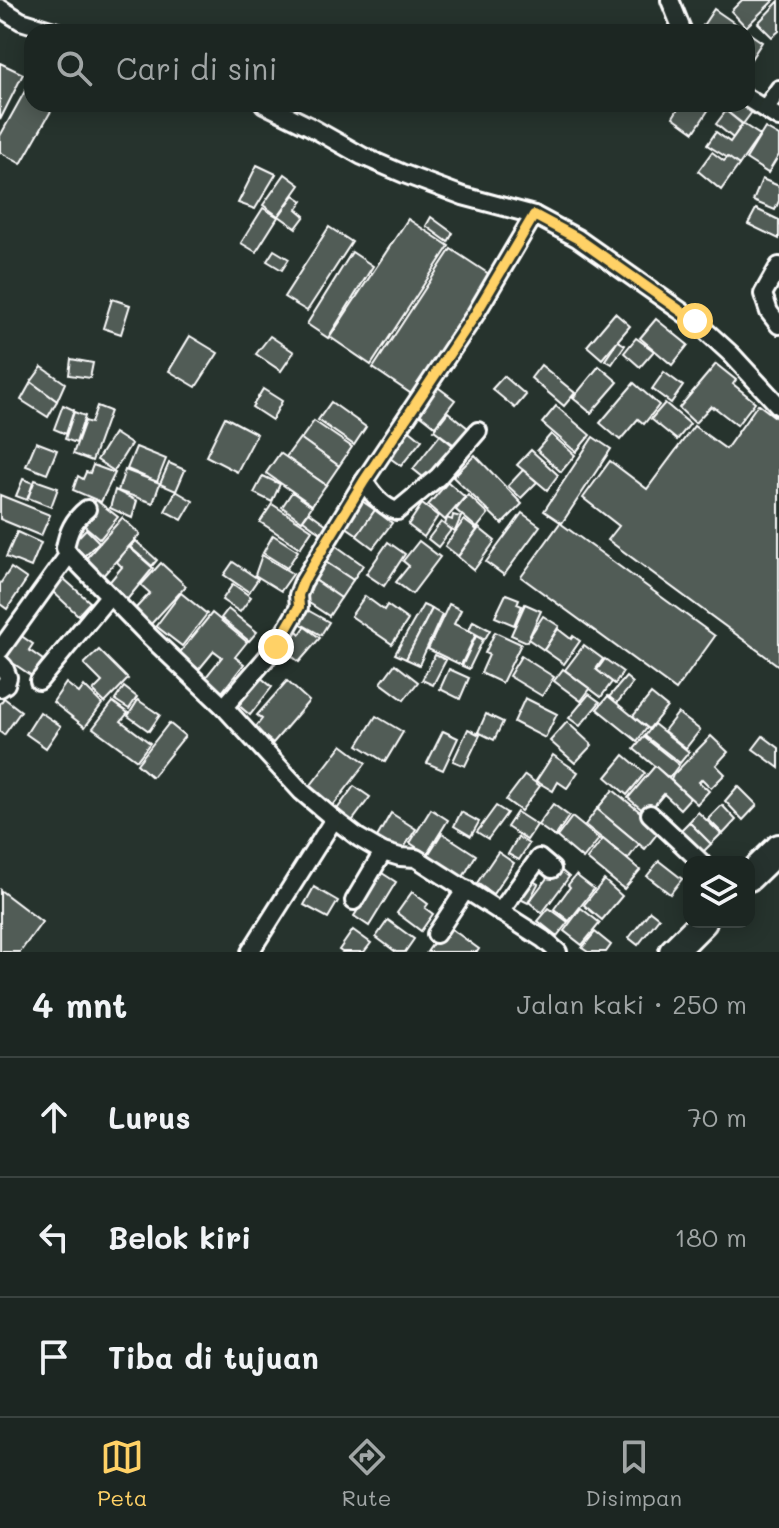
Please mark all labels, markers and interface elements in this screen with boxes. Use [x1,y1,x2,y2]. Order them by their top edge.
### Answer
search box [24,24,755,112]
icon: search [52,46,96,90]
text: Cari di sini [116,48,277,88]
route start [677,303,713,339]
route end [258,629,294,665]
map controls [683,856,755,928]
button: layers [683,856,755,928]
text: 4 mnt [32,982,127,1027]
text: Jalan kaki · 250 m [517,987,747,1021]
icon: ahead [32,1095,76,1139]
text: Lurus [108,1097,191,1137]
text: 70 m [687,1100,747,1134]
icon: left [32,1215,76,1259]
text: Belok kiri [108,1217,251,1257]
text: 180 m [675,1220,747,1254]
icon: arrive [32,1335,76,1379]
text: Tiba di tujuan [108,1337,319,1377]
tab: Peta [97,1435,148,1512]
tab: Rute [342,1435,391,1512]
tab: Disimpan [586,1435,682,1512]

